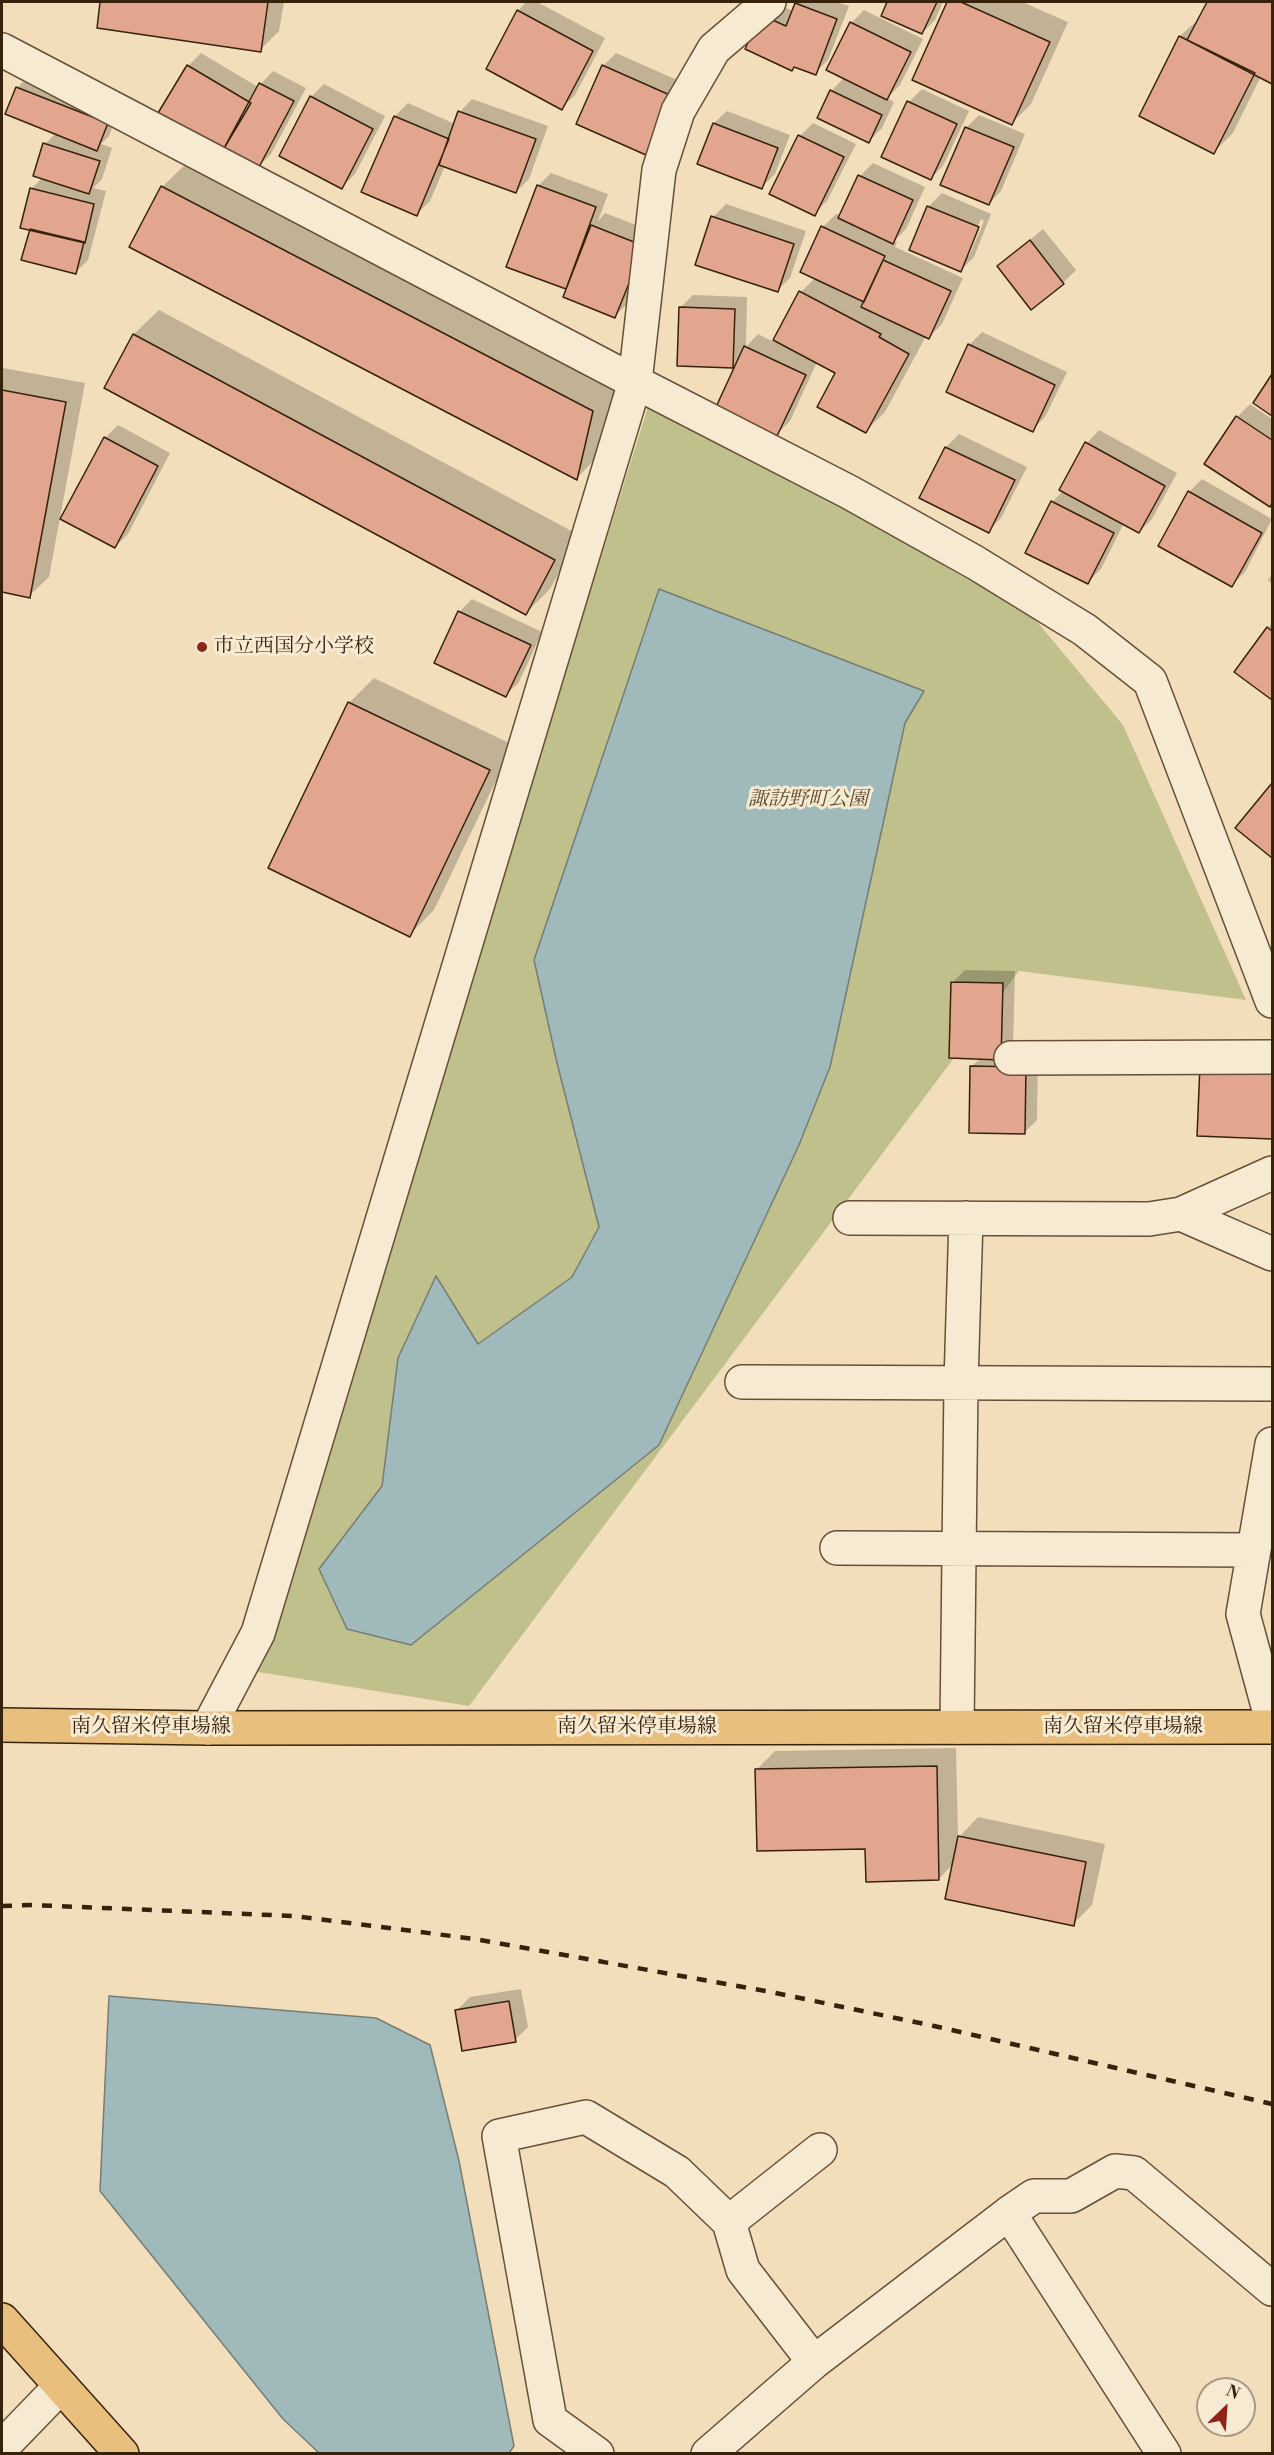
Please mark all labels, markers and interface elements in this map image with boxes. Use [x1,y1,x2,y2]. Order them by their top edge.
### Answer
place label: 市立西国分小学校 [214,635,374,659]
marker: 市立西国分小学校 [195,640,209,654]
park label: 諏訪野町公園 [748,788,868,812]
street label: 南久留米停車場線 [71,1715,231,1739]
street label: 南久留米停車場線 [557,1715,717,1739]
street label: 南久留米停車場線 [1043,1715,1203,1739]
north arrow [1196,2377,1256,2437]
text: N [1223,2381,1243,2404]

